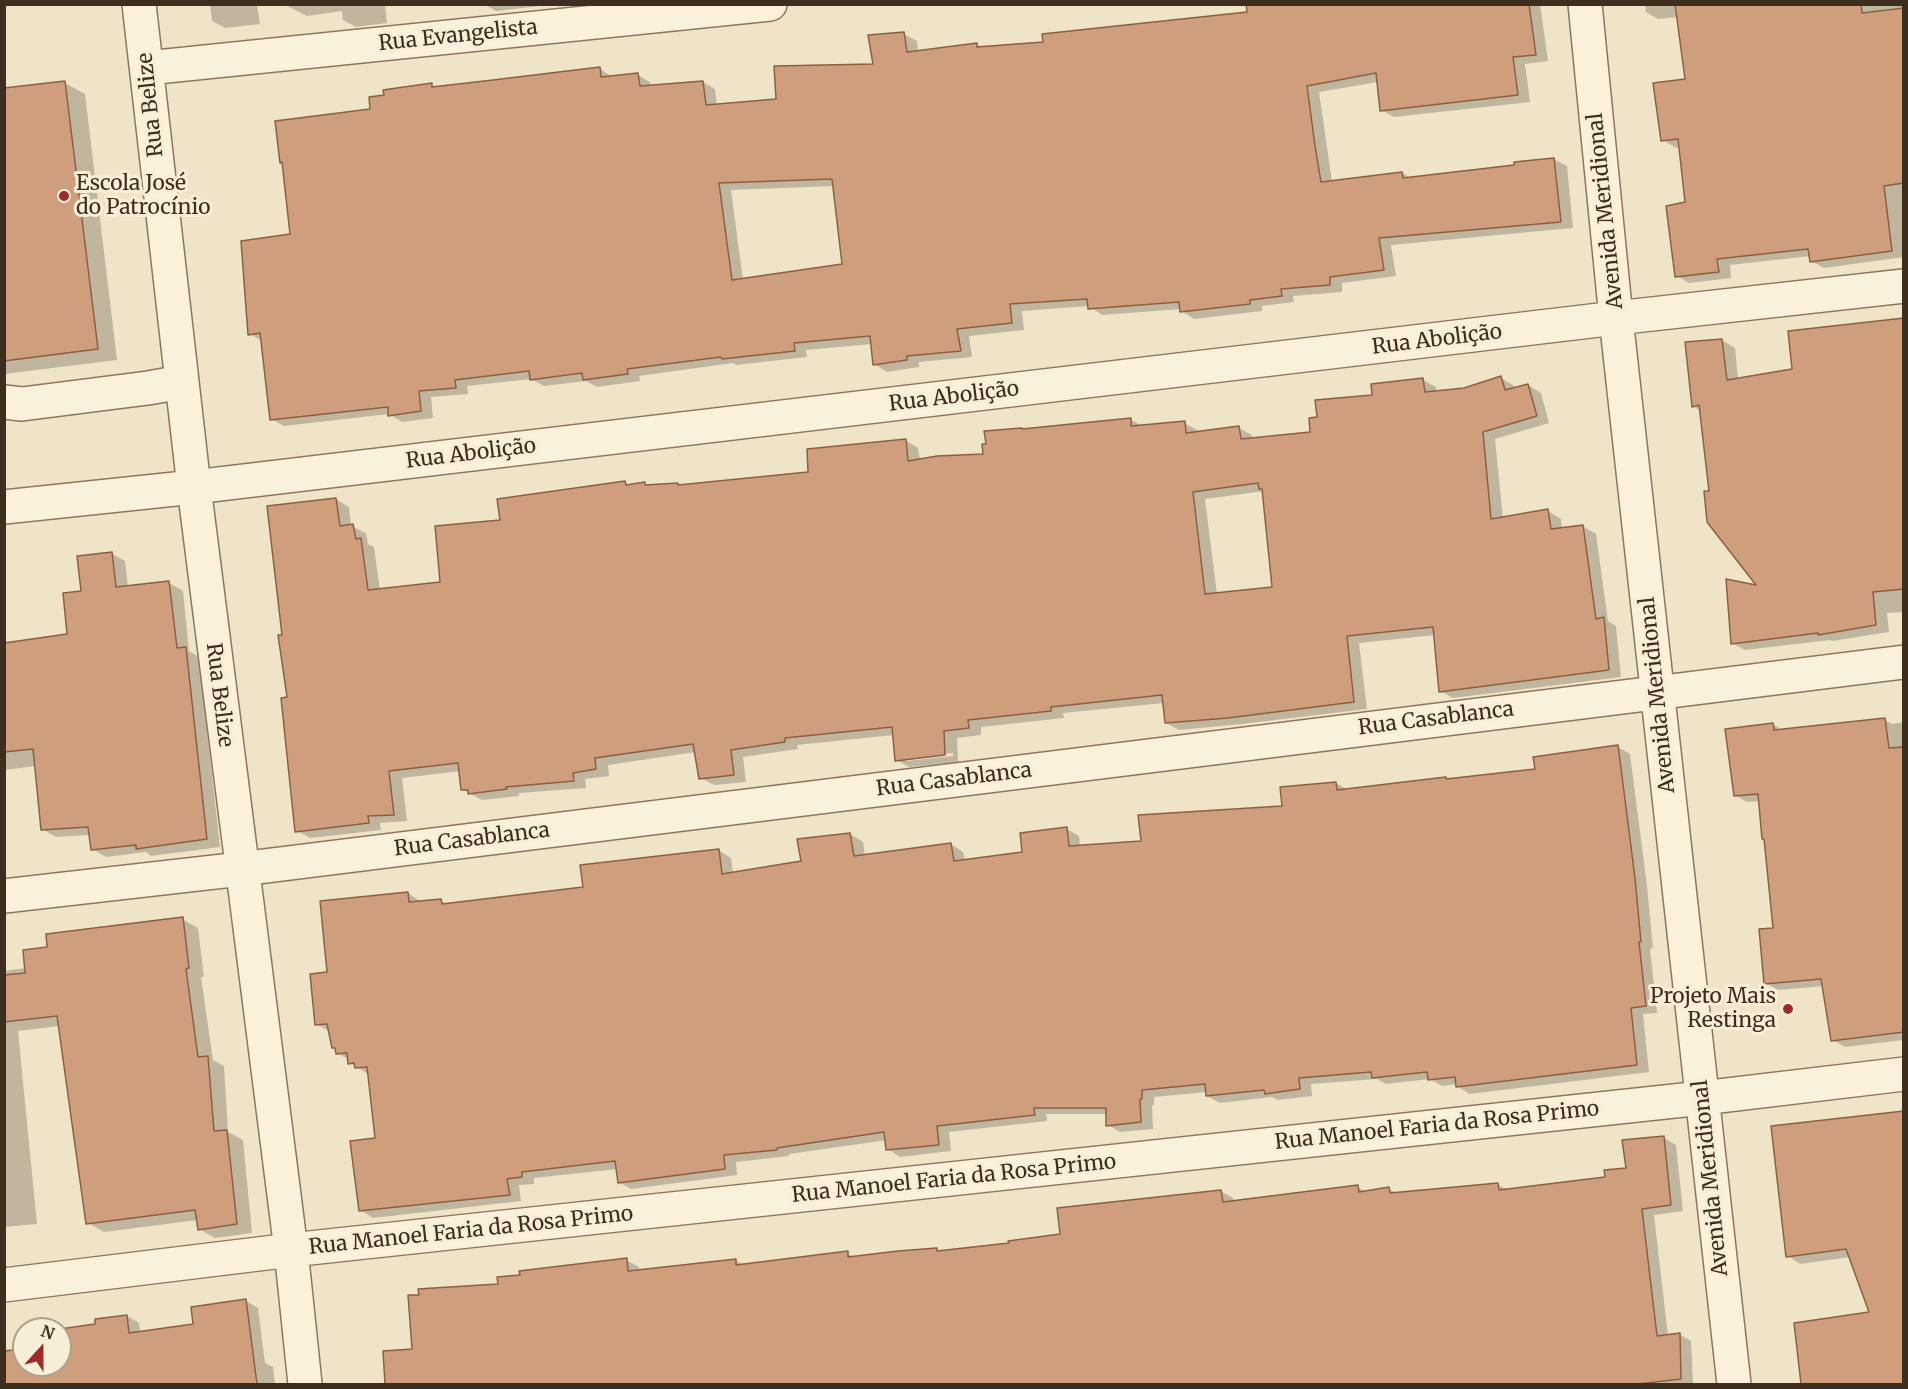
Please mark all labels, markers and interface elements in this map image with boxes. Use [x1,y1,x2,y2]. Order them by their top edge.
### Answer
street label: Rua Evangelista [377,15,539,57]
street label: Rua Belize [133,52,169,158]
street label: Avenida Meridional [1583,112,1629,310]
place label: Escola José do Patrocínio [76,171,210,221]
marker: Escola José do Patrocínio [57,189,71,203]
street label: Rua Abolição [1370,320,1504,360]
street label: Rua Abolição [887,377,1021,417]
street label: Rua Abolição [404,434,538,474]
street label: Avenida Meridional [1635,596,1681,794]
street label: Rua Belize [200,641,238,749]
street label: Rua Casablanca [1357,697,1515,741]
street label: Rua Casablanca [875,758,1033,802]
street label: Rua Casablanca [393,818,551,862]
place label: Projeto Mais Restinga [1650,984,1776,1034]
marker: Projeto Mais Restinga [1781,1002,1795,1016]
street label: Avenida Meridional [1688,1079,1734,1277]
street label: Rua Manoel Faria da Rosa Primo [1274,1096,1600,1156]
street label: Rua Manoel Faria da Rosa Primo [791,1149,1117,1209]
street label: Rua Manoel Faria da Rosa Primo [308,1201,634,1261]
north arrow [12,1317,72,1377]
text: N [38,1320,57,1344]

